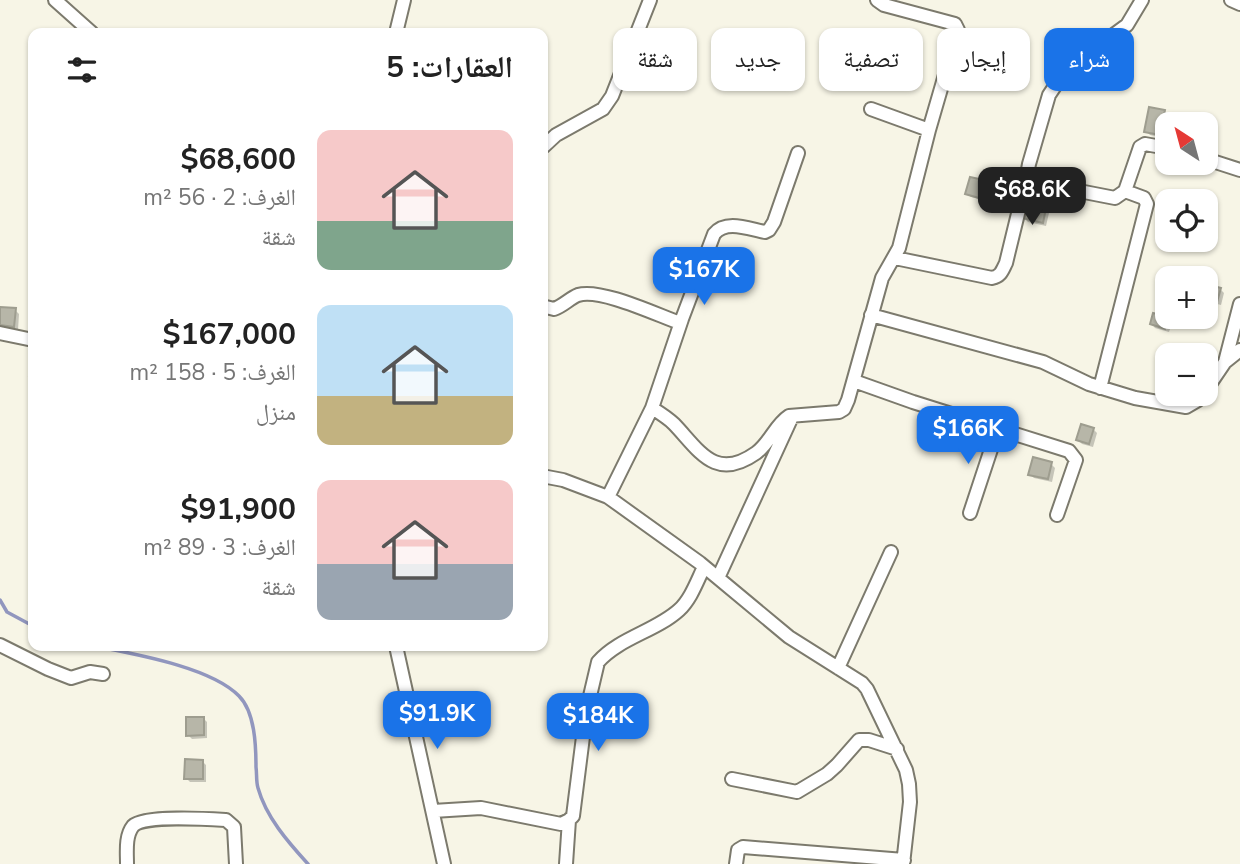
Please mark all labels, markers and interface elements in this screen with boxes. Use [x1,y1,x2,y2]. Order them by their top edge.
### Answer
chip: شقة [613,28,697,91]
chip: جديد [711,28,805,91]
chip: تصفية [819,28,923,91]
chip: إيجار [937,28,1030,91]
chip: شراء [1044,28,1134,91]
text: العقارات: 5 [386,47,513,88]
icon: filters [63,51,101,89]
north arrow [1155,112,1218,175]
map controls [1155,112,1218,406]
text: $68,600 [181,139,296,180]
icon: home [373,158,457,242]
pin: $68.6K [975,168,1089,227]
text: $68.6K [994,174,1070,205]
text: الغرف: 2 · 56 m² [143,182,296,213]
button: locate [1155,189,1218,252]
text: شقة [262,222,296,253]
pin: $167K [655,247,753,307]
text: $167K [669,254,739,285]
button: + [1155,266,1218,329]
text: $167,000 [163,314,296,355]
icon: home [373,333,457,417]
button: − [1155,343,1218,406]
text: الغرف: 5 · 158 m² [130,357,296,388]
text: منزل [256,397,296,428]
pin: $166K [919,406,1017,466]
text: $166K [933,413,1003,444]
text: $91,900 [181,489,296,530]
icon: home [373,508,457,592]
text: الغرف: 3 · 89 m² [143,532,296,563]
text: شقة [262,572,296,603]
pin: $91.9K [380,692,494,751]
pin: $184K [549,694,647,753]
text: $91.9K [399,698,475,729]
text: $184K [563,700,633,731]

